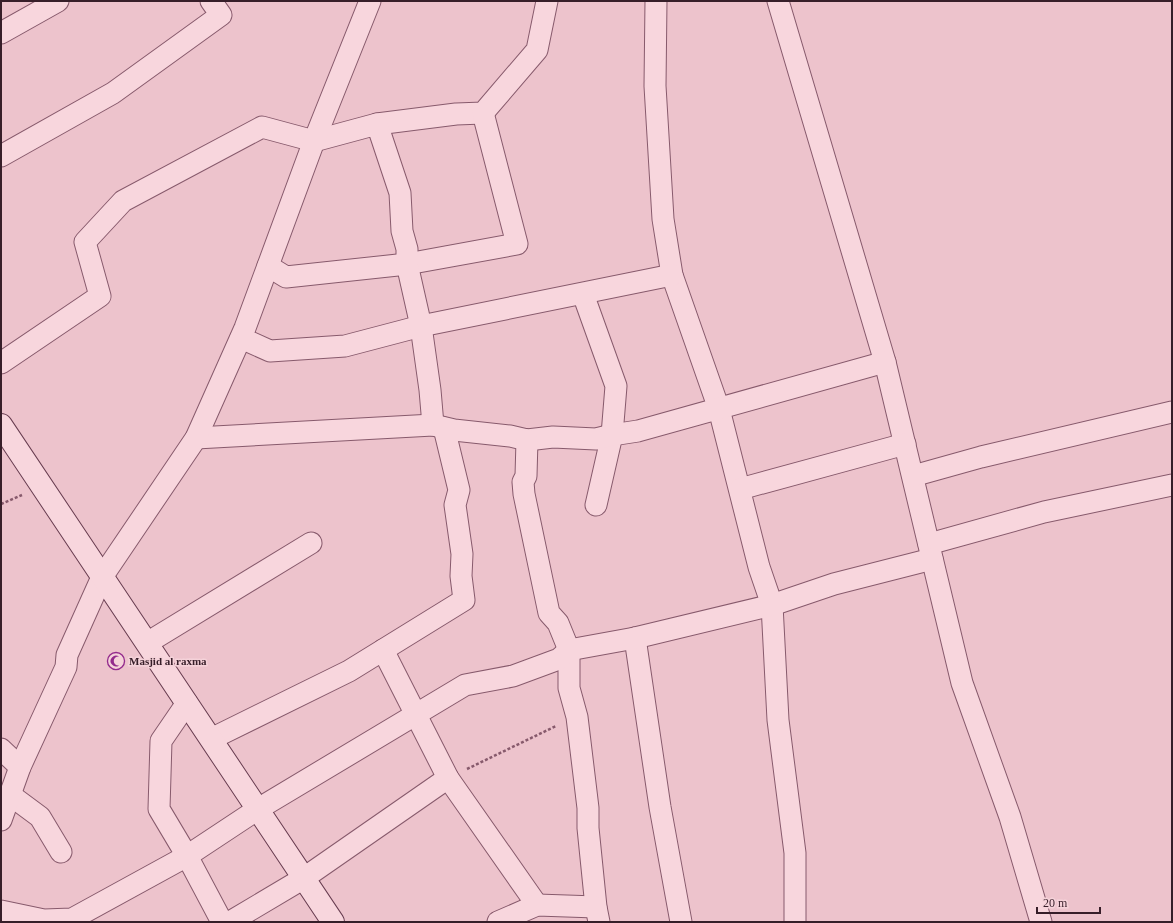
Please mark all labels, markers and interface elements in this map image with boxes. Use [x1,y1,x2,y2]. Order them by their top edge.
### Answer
mosque icon: Masjid al raxma [106,651,126,671]
place label: Masjid al raxma [129,655,207,667]
scale bar [1037,889,1100,915]
text: 20 m [1043,896,1068,910]

